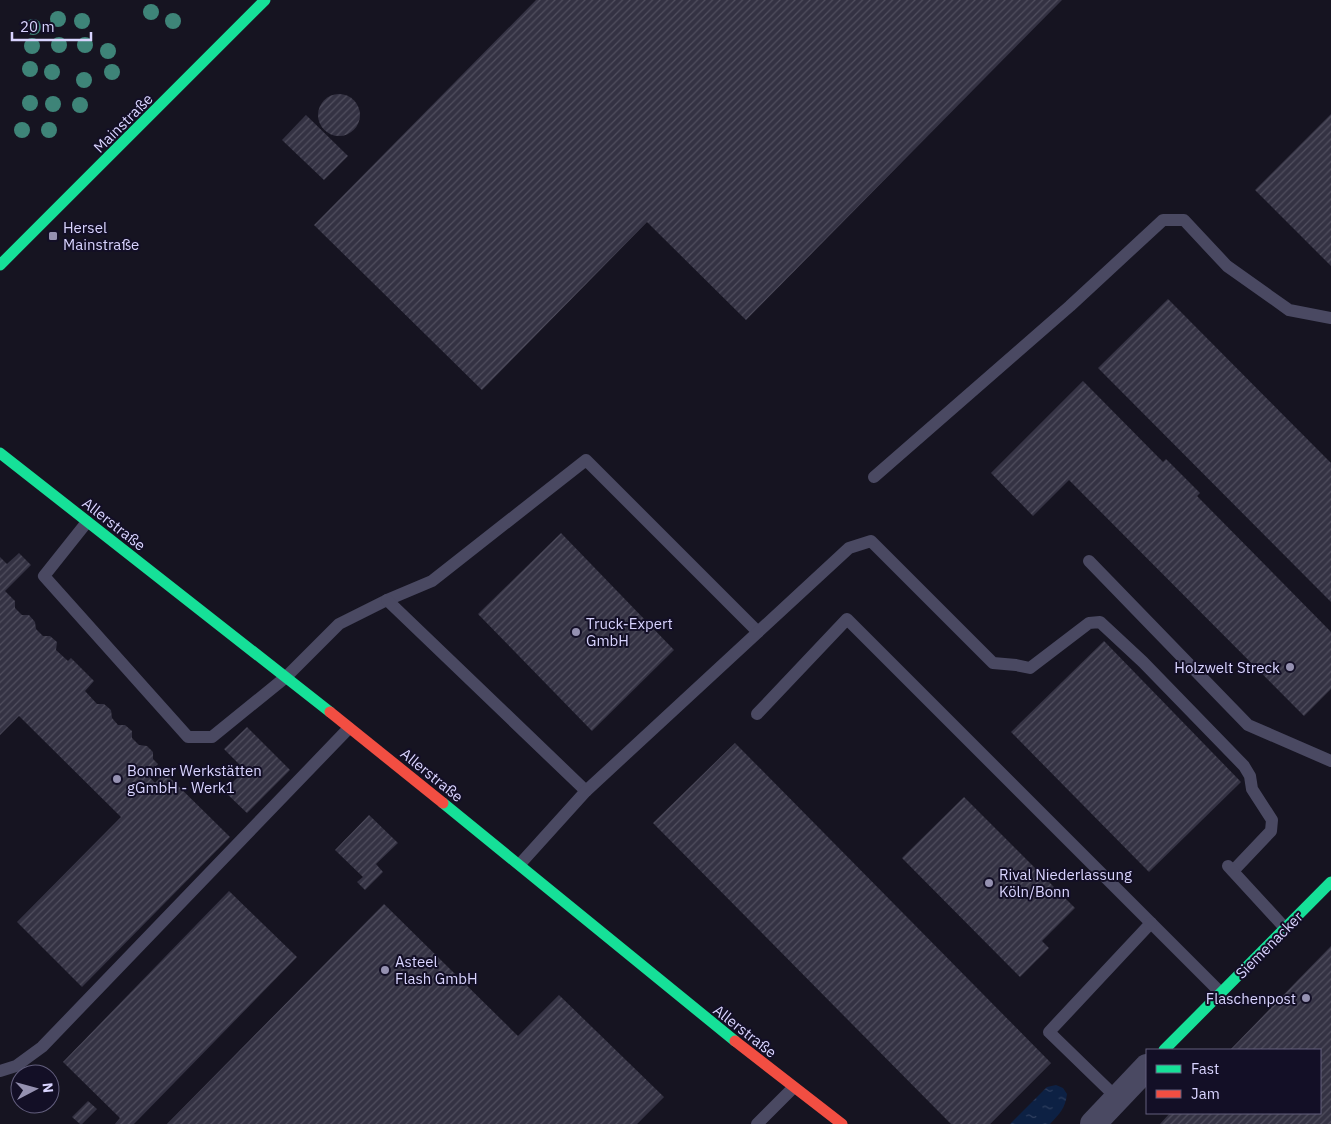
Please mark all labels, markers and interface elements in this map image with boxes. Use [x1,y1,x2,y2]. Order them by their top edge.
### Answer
scale bar [12,10,91,42]
text: 20 m [20,17,55,36]
street label: Mainstraße [89,89,157,157]
place label: Hersel Mainstraße [63,218,139,254]
marker: Hersel Mainstraße [47,230,59,242]
street label: Allerstraße [79,493,149,555]
place label: Truck-Expert GmbH [586,614,673,650]
marker: Truck-Expert GmbH [570,626,582,638]
place label: Holzwelt Streck [1174,658,1280,677]
marker: Holzwelt Streck [1284,661,1296,673]
street label: Allerstraße [397,744,467,806]
place label: Bonner Werkstätten gGmbH - Werk1 [127,761,262,797]
marker: Bonner Werkstätten gGmbH - Werk1 [111,773,123,785]
place label: Rival Niederlassung Köln/Bonn [999,865,1132,901]
marker: Rival Niederlassung Köln/Bonn [983,877,995,889]
street label: Siemenacker [1231,907,1307,983]
place label: Asteel Flash GmbH [395,952,478,988]
marker: Asteel Flash GmbH [379,964,391,976]
place label: Flaschenpost [1206,989,1296,1008]
marker: Flaschenpost [1300,992,1312,1004]
street label: Allerstraße [710,1000,780,1062]
legend [1146,1049,1321,1114]
text: Fast [1191,1059,1219,1078]
north arrow [10,1064,60,1114]
text: N [38,1082,57,1094]
text: Jam [1191,1084,1220,1103]

